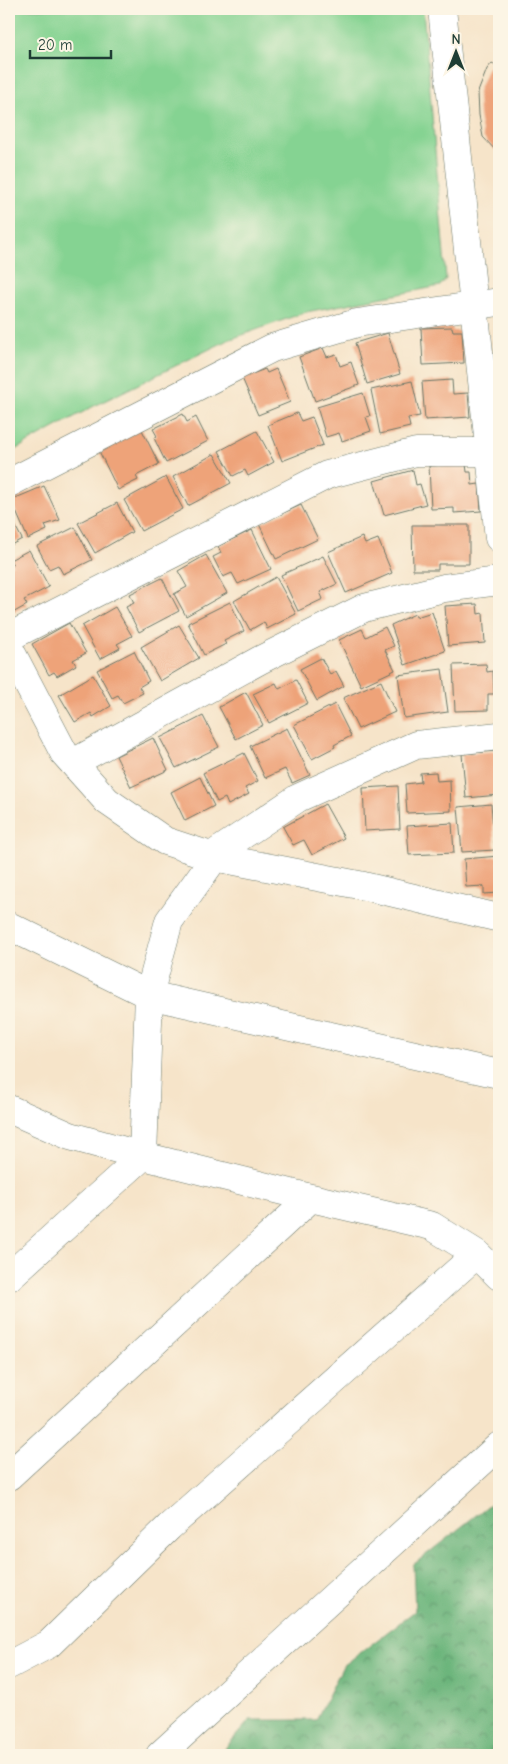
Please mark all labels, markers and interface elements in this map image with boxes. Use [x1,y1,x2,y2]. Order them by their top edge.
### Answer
scale bar [30,28,111,60]
north arrow [430,28,480,78]
text: N [451,31,461,48]
text: 20 m [38,36,72,54]

